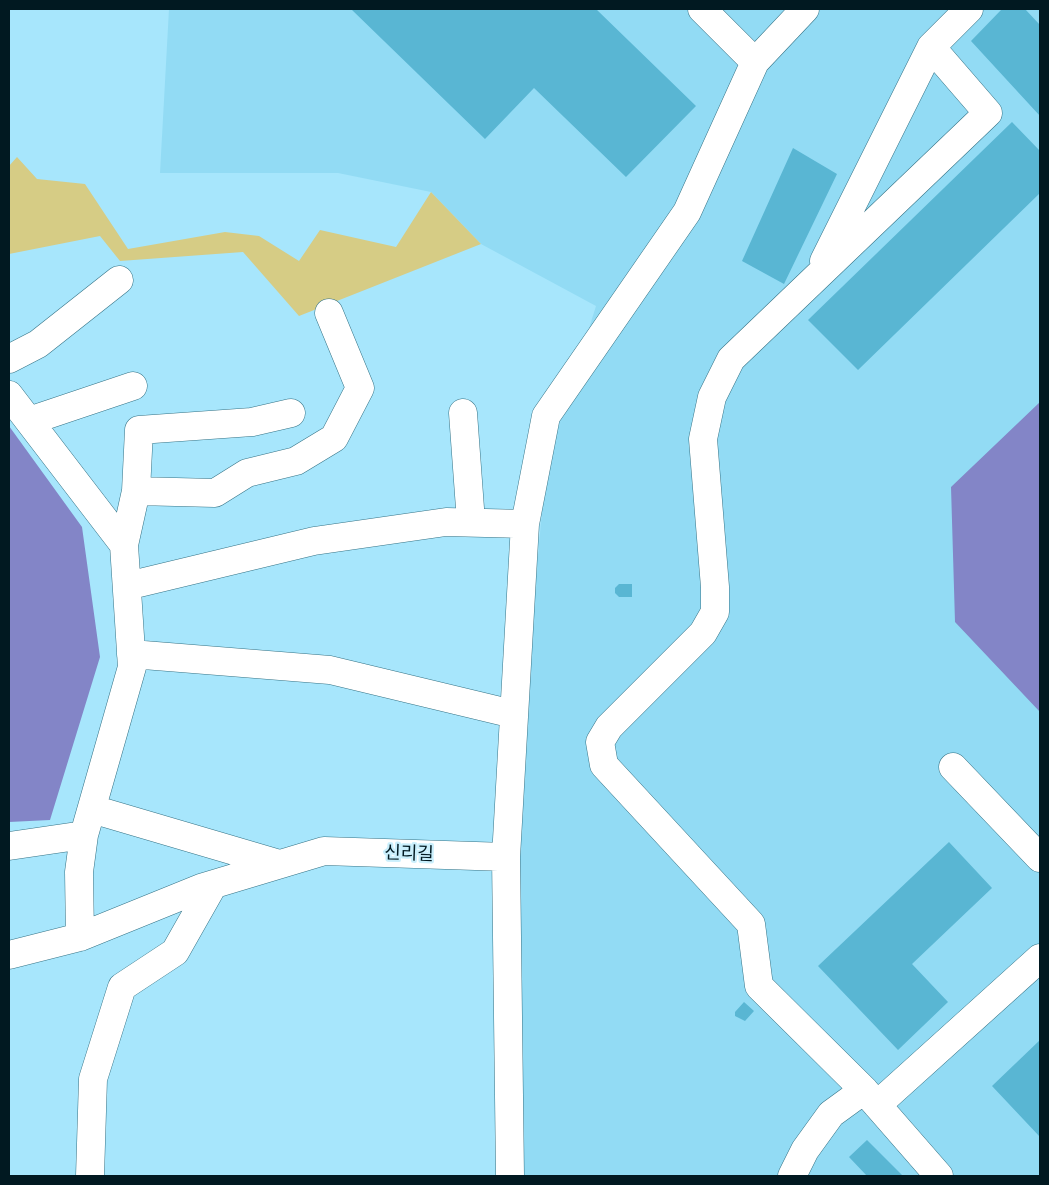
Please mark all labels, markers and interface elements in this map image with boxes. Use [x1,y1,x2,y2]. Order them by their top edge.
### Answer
street label: 신리길 [384,842,434,866]

